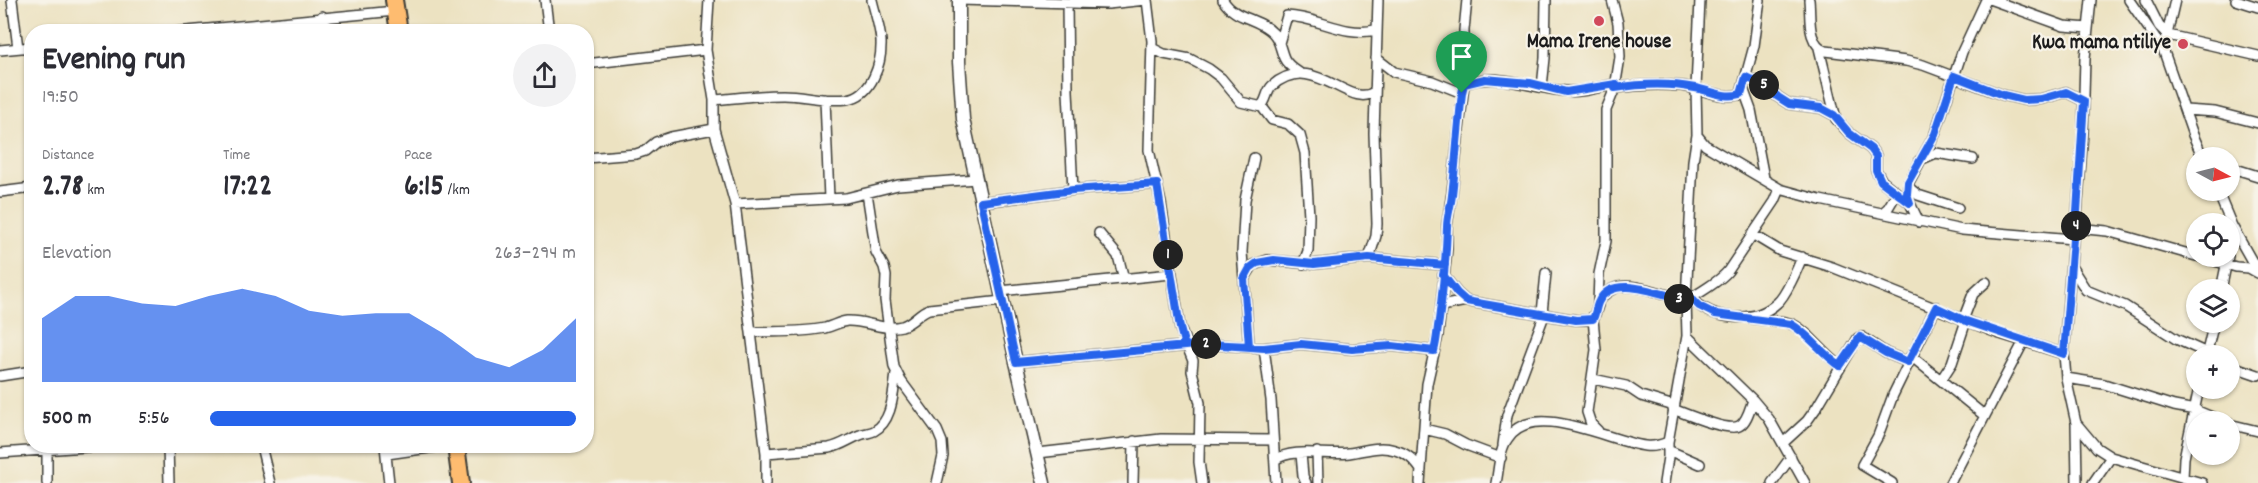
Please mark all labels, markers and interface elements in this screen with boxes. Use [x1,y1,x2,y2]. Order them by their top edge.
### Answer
marker: Mama Irene house [1592,14,1606,28]
place label: Mama Irene house [1527,28,1671,58]
place label: Kwa mama ntiliye [2032,29,2171,59]
pin [1436,31,1487,93]
marker: Kwa mama ntiliye [2176,37,2190,51]
text: Evening run [42,38,186,85]
icon: arrive [1445,40,1478,73]
button: share [513,44,576,107]
pin: 5 [1749,70,1779,100]
text: 5 [1760,73,1768,96]
text: 19:50 [42,84,79,112]
text: Distance [42,144,94,167]
text: Time [223,144,250,167]
text: Pace [404,144,432,167]
north arrow [2186,147,2240,201]
map controls [2186,147,2240,465]
text: 2.78 [42,167,84,210]
text: 17:22 [223,167,272,210]
text: 6:15 [404,167,444,210]
text: km [84,179,105,202]
text: /km [444,179,470,202]
pin: 4 [2061,211,2091,241]
button: locate [2186,213,2240,267]
text: 4 [2073,214,2079,237]
text: Elevation [42,240,112,268]
text: 263–294 m [494,240,576,268]
pin: 1 [1153,240,1183,270]
text: 1 [1166,243,1170,266]
button: layers [2186,279,2240,333]
pin: 3 [1664,284,1694,314]
text: 3 [1675,287,1683,310]
pin: 2 [1191,329,1221,359]
text: 2 [1203,332,1210,355]
button: + [2186,345,2240,399]
text: 500 m [42,405,91,433]
text: 5:56 [138,405,170,433]
button: − [2186,411,2240,465]

